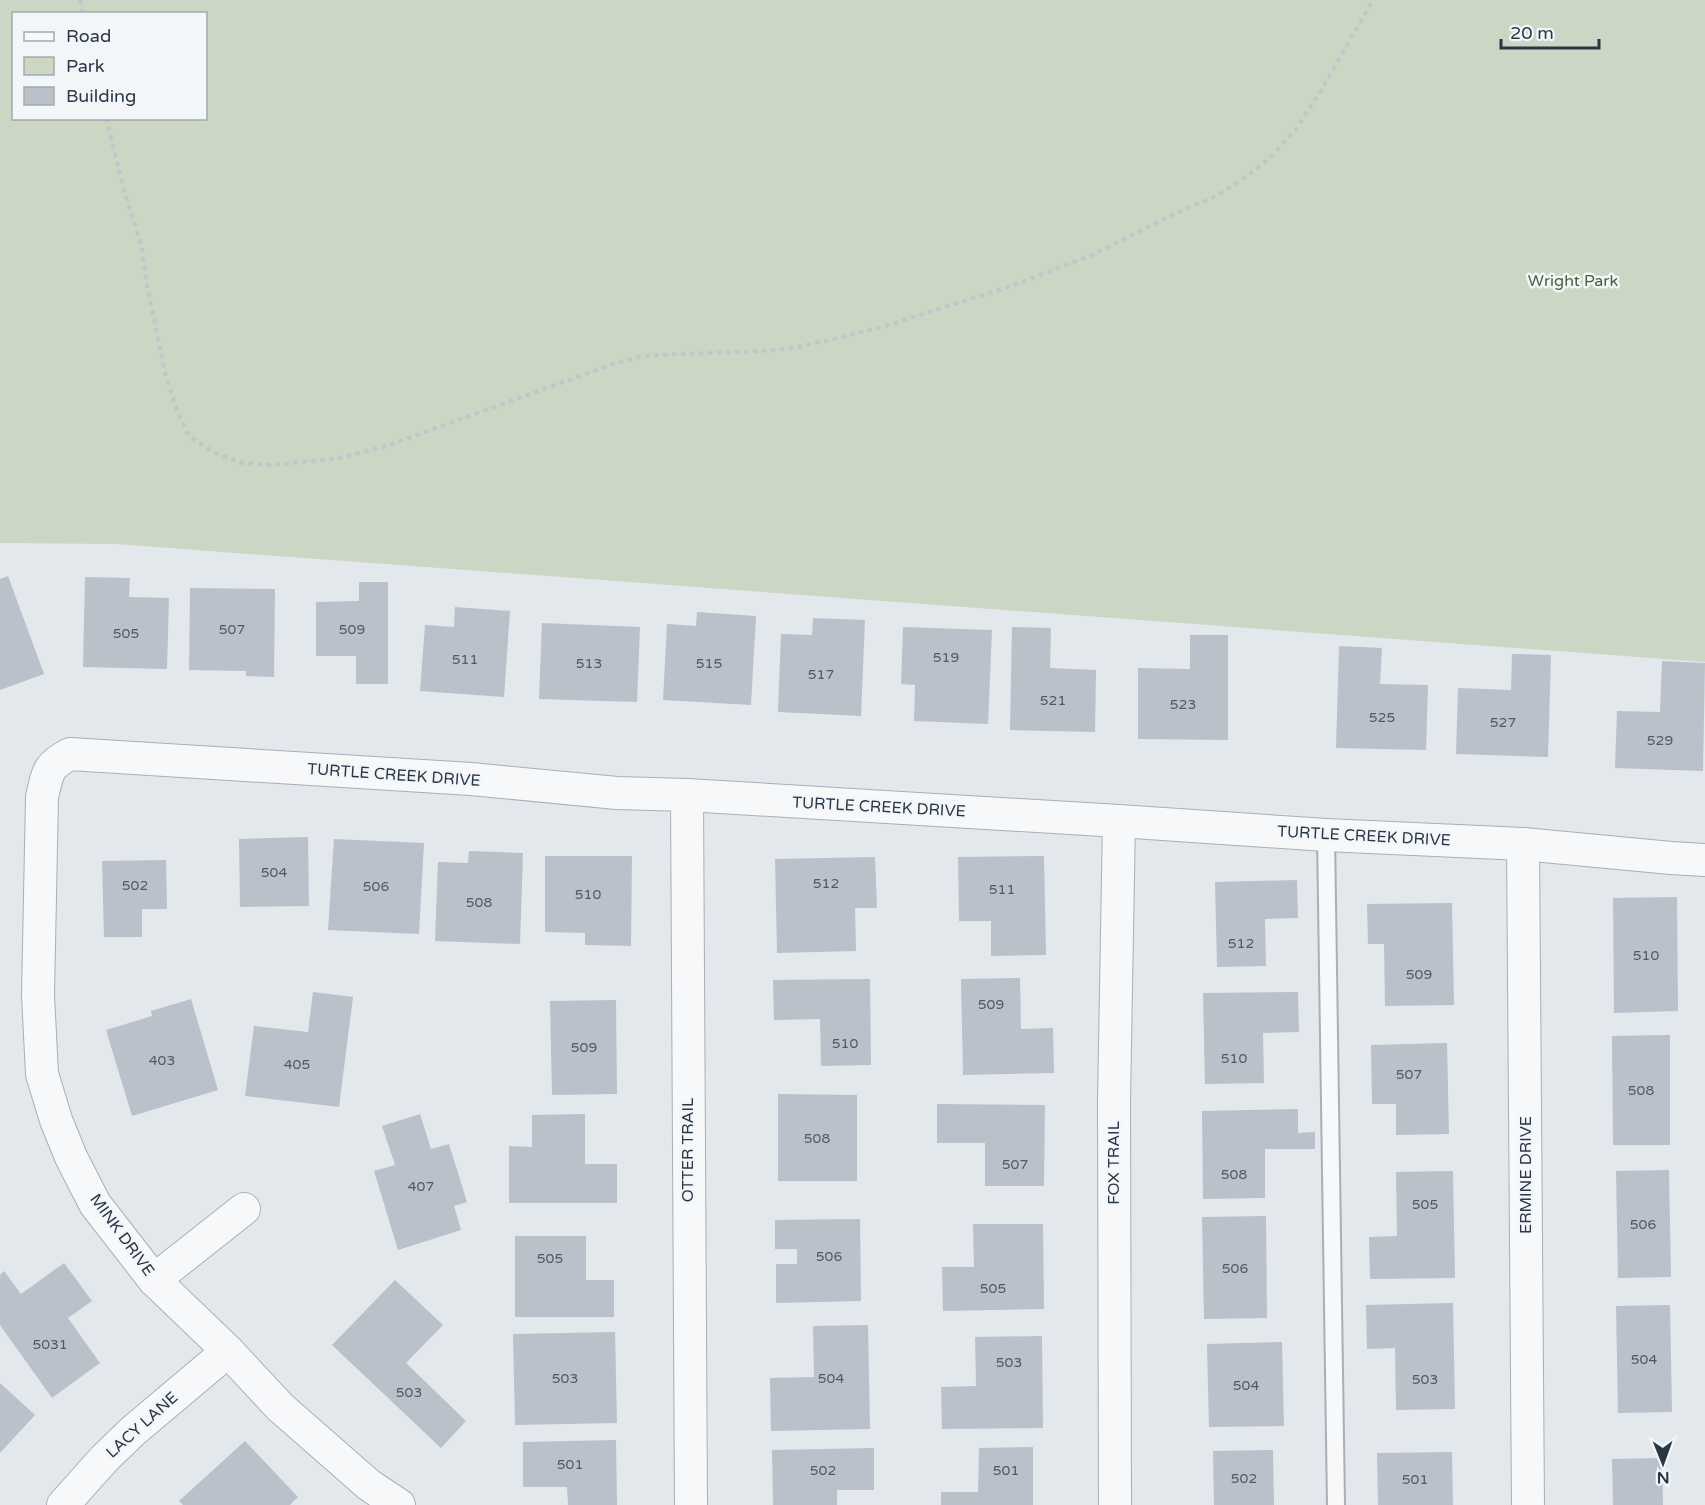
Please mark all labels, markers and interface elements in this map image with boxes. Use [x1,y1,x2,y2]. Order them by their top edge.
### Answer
legend [12,12,207,120]
scale bar [1501,12,1598,50]
text: 20 m [1510,22,1554,44]
text: Road [66,25,111,47]
text: Park [66,55,105,77]
text: Building [66,85,136,107]
park label: Wright Park [1528,271,1618,291]
house number: 507 [219,621,245,638]
house number: 509 [339,621,365,638]
house number: 505 [113,625,139,642]
house number: 519 [933,649,959,666]
house number: 511 [452,651,478,668]
house number: 513 [576,655,602,672]
house number: 515 [696,655,722,672]
house number: 517 [808,666,834,683]
house number: 521 [1040,692,1066,709]
house number: 523 [1170,696,1196,713]
house number: 525 [1369,709,1395,726]
house number: 527 [1490,714,1516,731]
house number: 529 [1647,732,1673,749]
street label: TURTLE CREEK DRIVE [307,759,481,791]
street label: TURTLE CREEK DRIVE [792,792,966,822]
street label: TURTLE CREEK DRIVE [1277,821,1451,851]
house number: 504 [261,864,287,881]
house number: 512 [813,875,839,892]
house number: 502 [122,877,148,894]
house number: 506 [363,878,389,895]
house number: 511 [989,881,1015,898]
house number: 510 [575,886,601,903]
house number: 508 [466,894,492,911]
house number: 512 [1228,935,1254,952]
house number: 510 [1633,947,1659,964]
house number: 509 [1406,966,1432,983]
house number: 509 [978,996,1004,1013]
house number: 510 [832,1035,858,1052]
house number: 509 [571,1039,597,1056]
house number: 510 [1221,1050,1247,1067]
house number: 403 [149,1052,175,1069]
house number: 405 [284,1056,310,1073]
house number: 507 [1396,1066,1422,1083]
house number: 508 [1628,1082,1654,1099]
street label: OTTER TRAIL [678,1098,698,1202]
street label: ERMINE DRIVE [1516,1116,1536,1234]
street label: FOX TRAIL [1104,1121,1124,1205]
house number: 508 [804,1130,830,1147]
house number: 507 [1002,1156,1028,1173]
house number: 508 [1221,1166,1247,1183]
house number: 407 [408,1178,434,1195]
street label: MINK DRIVE [85,1190,159,1280]
house number: 505 [1412,1196,1438,1213]
house number: 506 [1630,1216,1656,1233]
house number: 506 [816,1248,842,1265]
house number: 505 [537,1250,563,1267]
house number: 506 [1222,1260,1248,1277]
house number: 505 [980,1280,1006,1297]
house number: 5031 [32,1336,68,1353]
house number: 504 [1631,1351,1657,1368]
house number: 503 [996,1354,1022,1371]
house number: 503 [552,1370,578,1387]
house number: 504 [818,1370,844,1387]
house number: 503 [1412,1371,1438,1388]
house number: 504 [1233,1377,1259,1394]
house number: 503 [396,1384,422,1401]
street label: LACY LANE [102,1387,182,1463]
north arrow [1633,1433,1693,1493]
house number: 501 [557,1456,583,1473]
house number: 502 [810,1462,836,1479]
house number: 501 [993,1462,1019,1479]
text: N [1657,1467,1670,1487]
house number: 502 [1231,1470,1257,1487]
house number: 501 [1402,1471,1428,1488]

